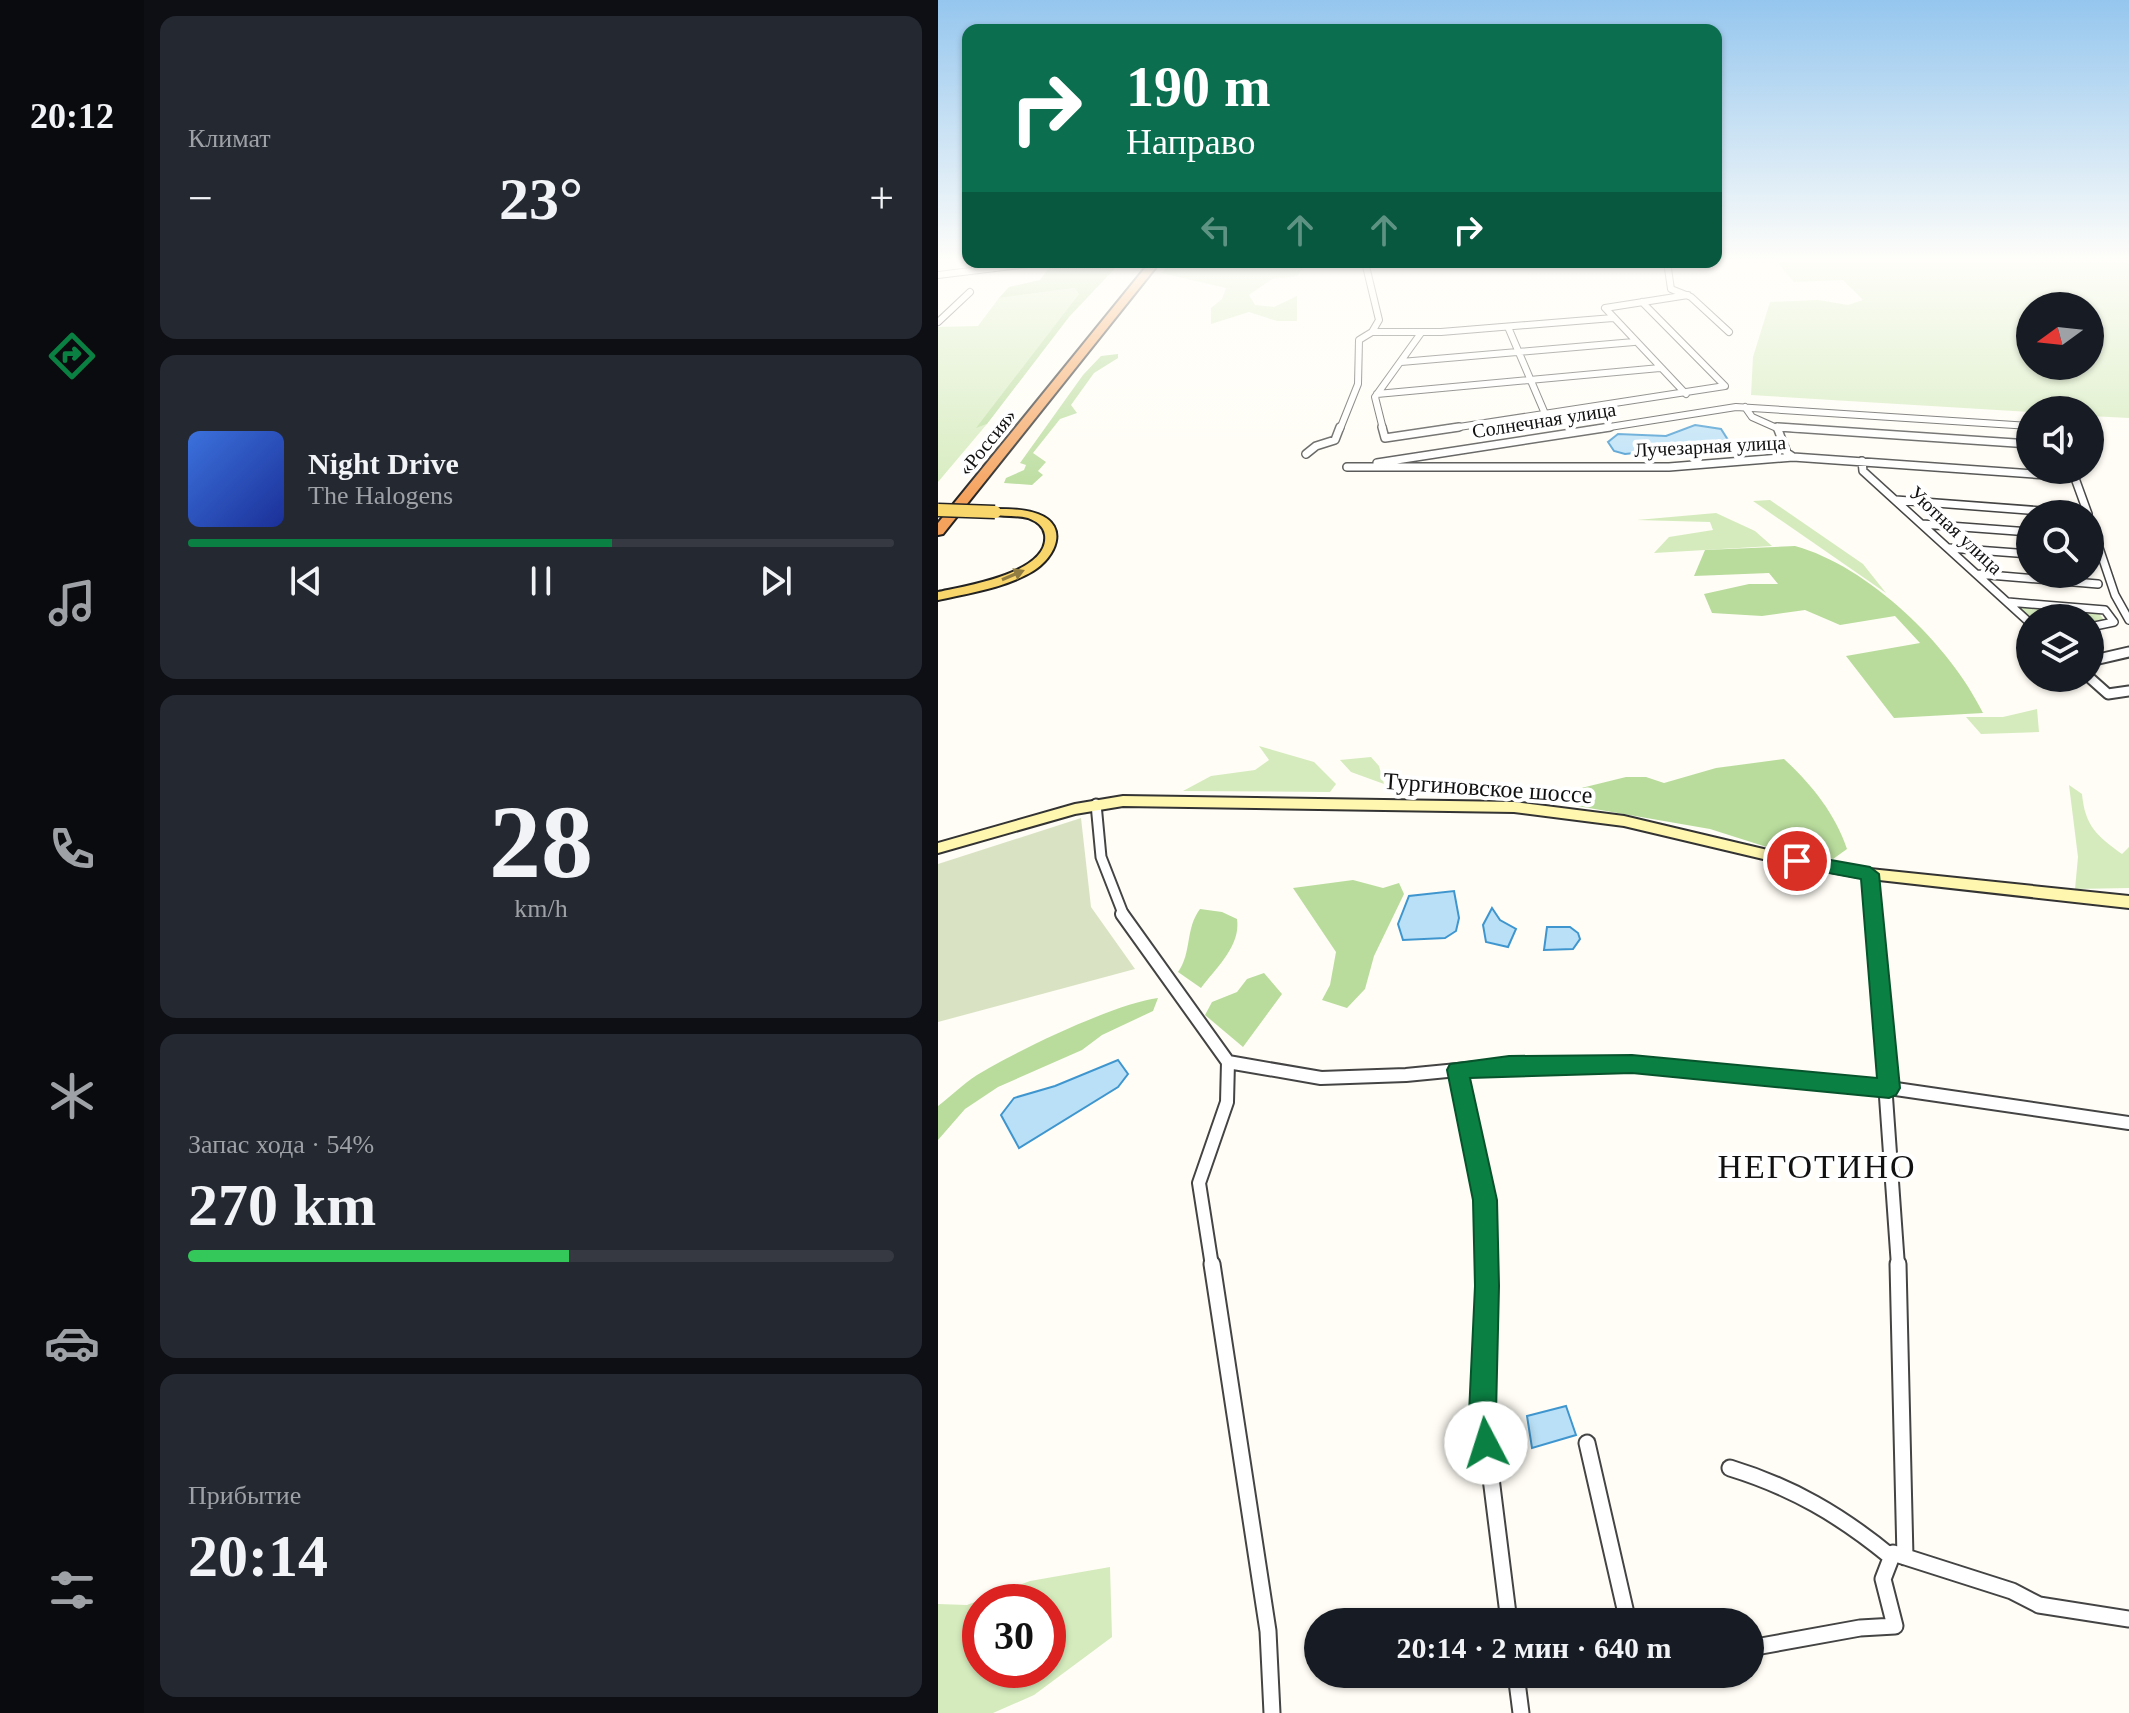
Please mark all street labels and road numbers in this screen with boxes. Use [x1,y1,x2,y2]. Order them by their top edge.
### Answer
street label: Солнечная улица [1470,398,1618,443]
street label: «Россия» [954,404,1020,480]
street label: Лучезарная улица [1633,431,1787,462]
street label: Уютная улица [1904,481,2007,579]
street label: Тургиновское шоссе [1383,768,1593,808]

